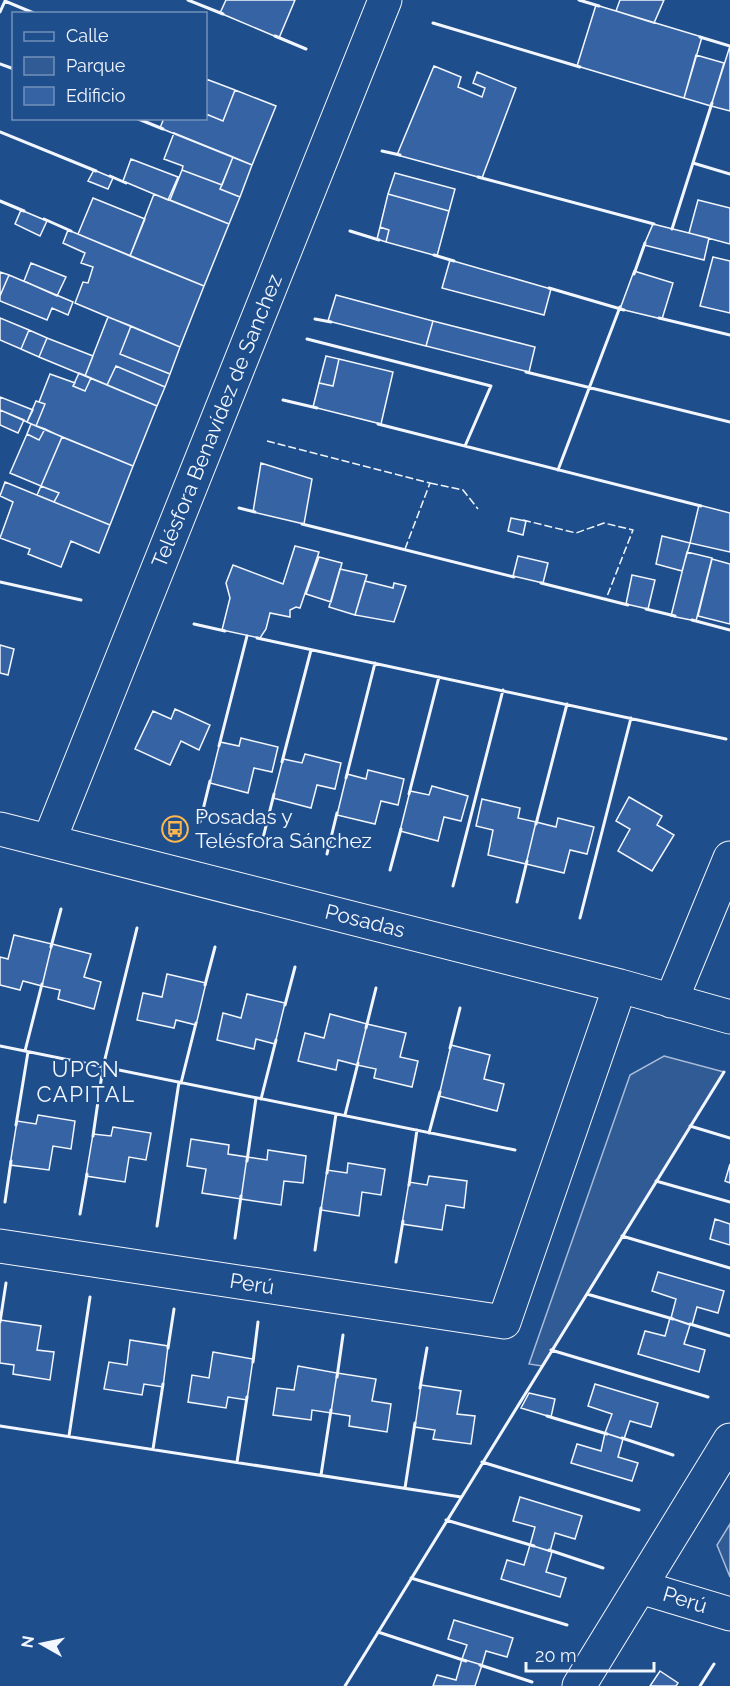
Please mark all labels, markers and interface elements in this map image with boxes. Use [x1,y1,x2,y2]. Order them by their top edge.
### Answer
legend [12,12,207,120]
text: Calle [66,25,109,46]
text: Parque [66,55,126,76]
text: Edificio [66,85,126,106]
street label: Telésfora Benavídez de Sanchez [146,271,287,571]
place label: Posadas y Telésfora Sánchez [195,804,372,853]
bus stop icon: Posadas y Telésfora Sánchez [160,814,190,844]
street label: Posadas [323,899,408,943]
district label: UPCN CAPITAL [36,1056,136,1107]
street label: Perú [228,1268,276,1299]
street label: Perú [660,1581,710,1618]
north arrow [12,1614,72,1674]
text: N [17,1634,38,1649]
scale bar [526,1635,654,1673]
text: 20 m [535,1645,577,1666]

